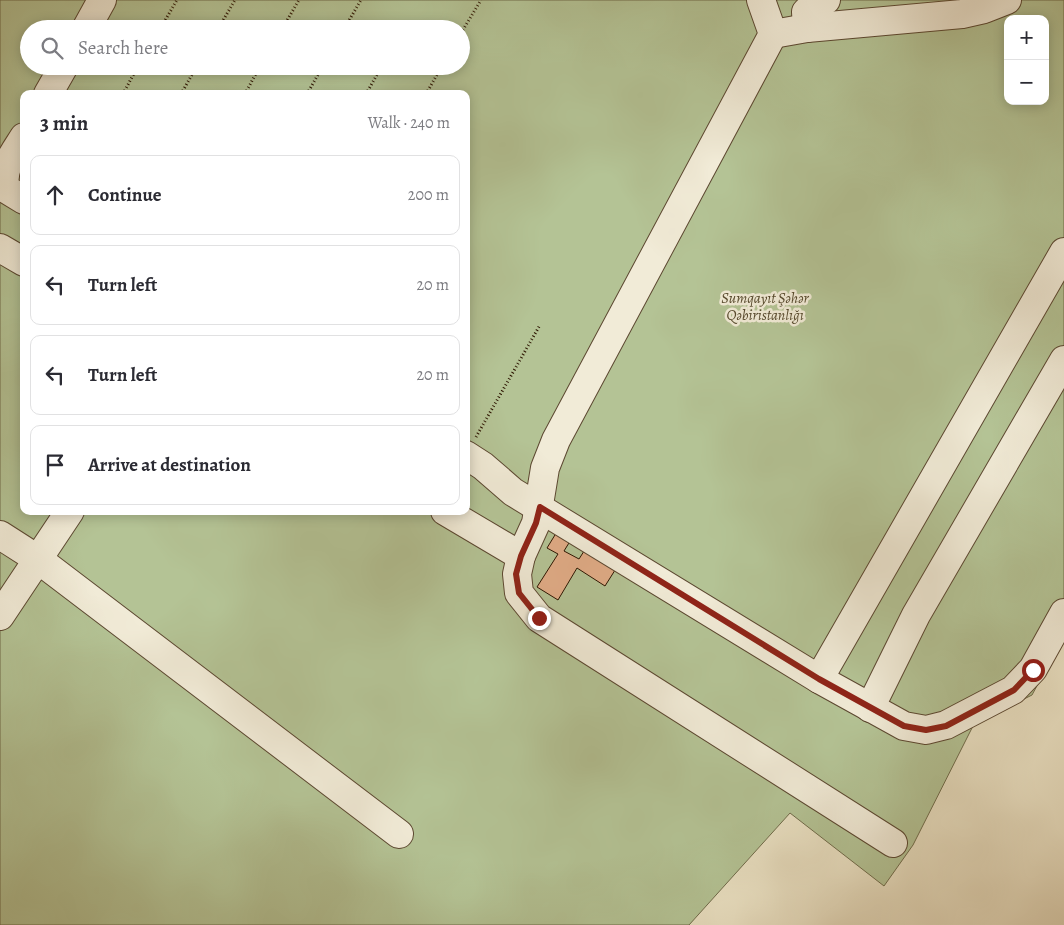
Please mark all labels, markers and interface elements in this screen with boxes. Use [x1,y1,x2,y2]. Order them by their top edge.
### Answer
map controls [1004,15,1049,105]
button: + [1004,15,1049,60]
search box [20,20,470,75]
icon: search [38,34,66,62]
text: Search here [78,35,168,61]
button: − [1004,60,1049,105]
text: 3 min [40,109,88,137]
text: Walk · 240 m [368,112,450,134]
icon: ahead [41,181,69,209]
text: Continue [88,182,162,208]
text: 200 m [408,184,449,206]
icon: left [41,271,69,299]
text: Turn left [88,272,157,298]
text: 20 m [416,274,449,296]
park label: Sumqayıt Şəhər Qəbiristanlığı [721,288,810,325]
icon: left [41,361,69,389]
text: Turn left [88,362,157,388]
text: 20 m [416,364,449,386]
icon: arrive [41,451,69,479]
text: Arrive at destination [88,452,251,478]
route end [528,607,551,630]
route start [1022,659,1045,682]

